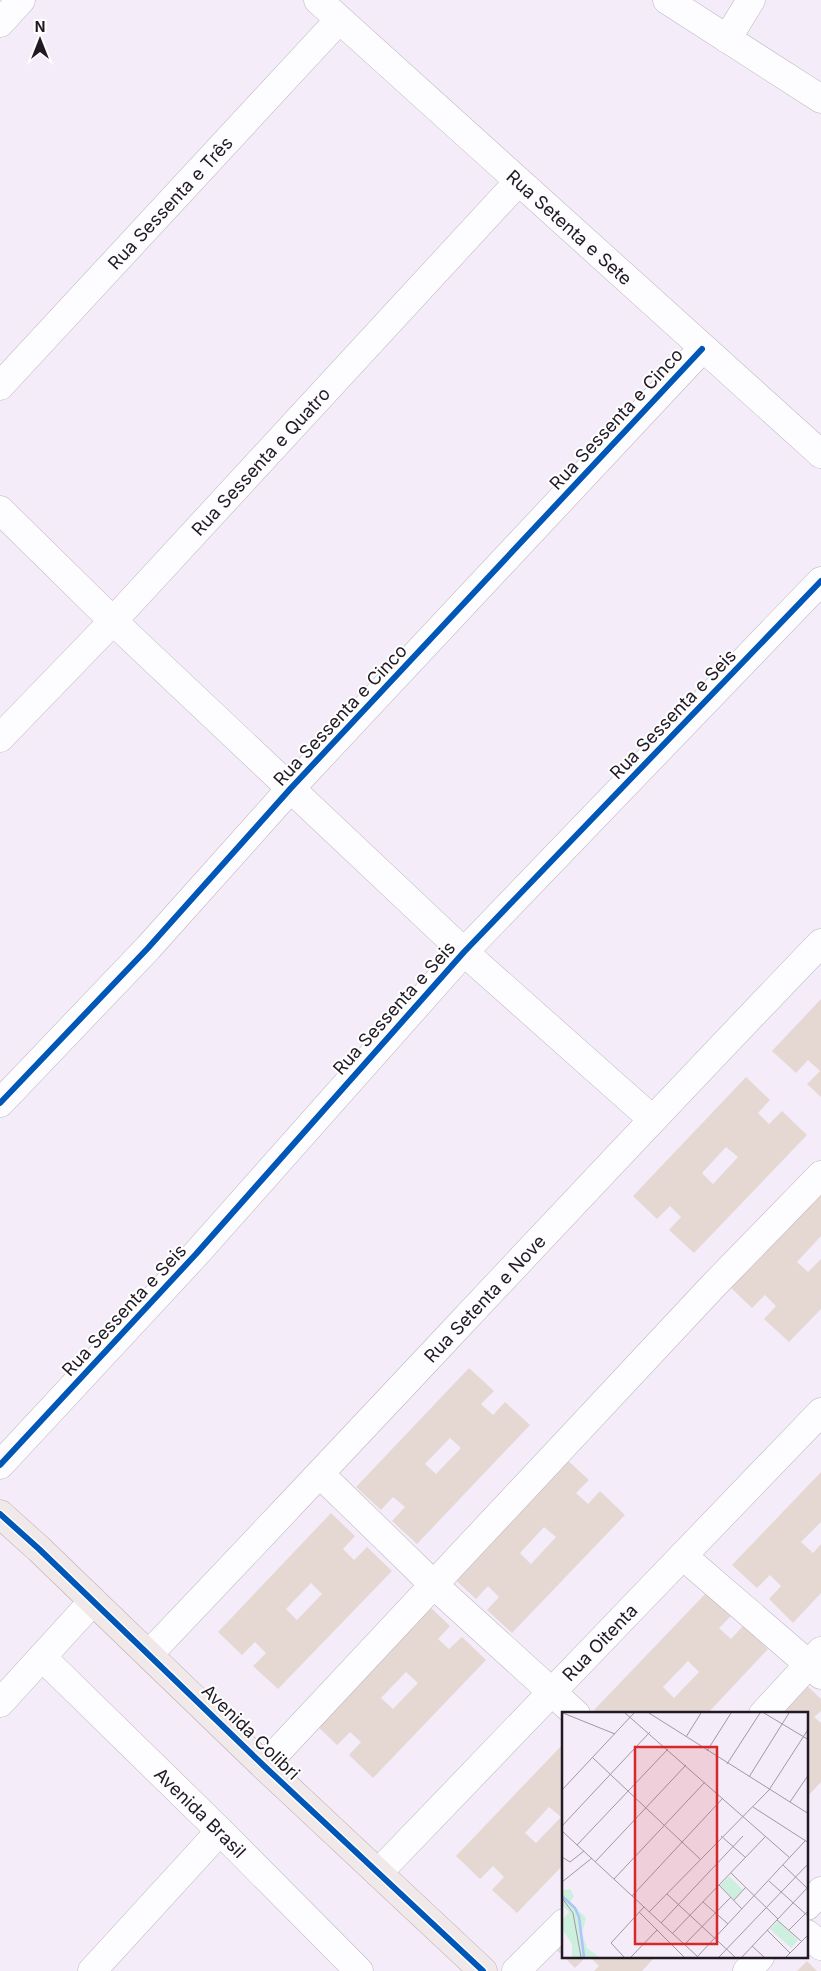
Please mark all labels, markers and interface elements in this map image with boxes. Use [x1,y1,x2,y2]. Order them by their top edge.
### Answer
north arrow [15,15,65,65]
text: N [35,18,45,35]
street label: Rua Sessenta e Três [103,132,237,273]
street label: Rua Setenta e Sete [503,165,637,289]
street label: Rua Sessenta e Cinco [545,344,687,494]
street label: Rua Sessenta e Quatro [187,383,334,540]
street label: Rua Sessenta e Cinco [269,640,411,790]
street label: Rua Sessenta e Seis [606,645,740,783]
street label: Rua Sessenta e Seis [329,937,459,1079]
street label: Rua Setenta e Nove [420,1230,549,1366]
street label: Rua Sessenta e Seis [58,1240,190,1380]
street label: Rua Oitenta [558,1599,641,1685]
street label: Avenida Colibri [198,1680,304,1784]
inset map [562,1712,808,1958]
street label: Avenida Brasil [151,1763,251,1862]

